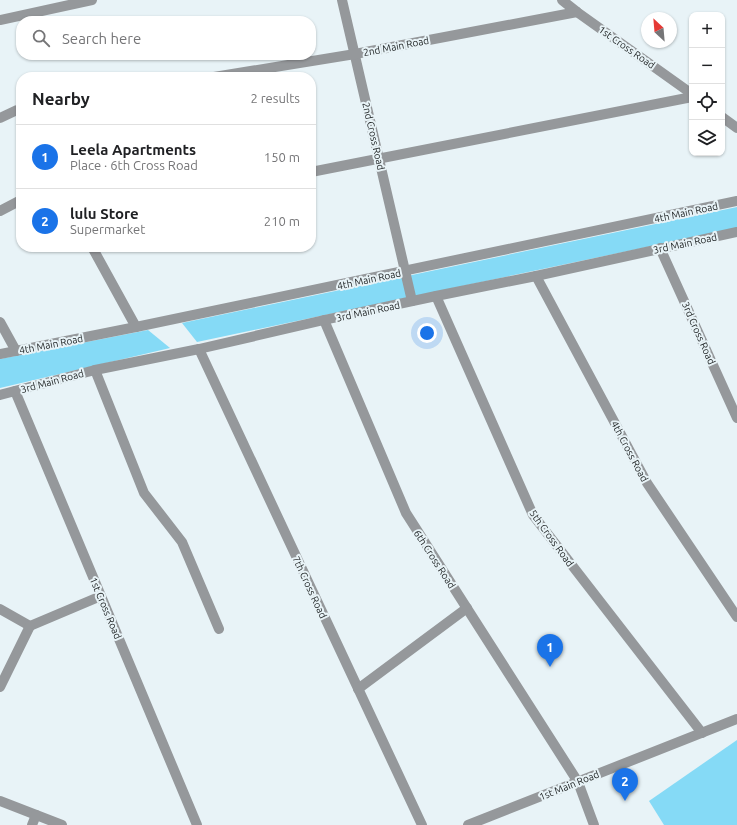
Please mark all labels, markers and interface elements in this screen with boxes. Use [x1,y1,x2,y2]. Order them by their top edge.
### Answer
north arrow [641,12,677,48]
map controls [689,12,725,156]
button: + [689,12,725,48]
search box [16,16,316,60]
street label: 1st Cross Road [597,24,657,71]
icon: search [30,27,52,49]
text: Search here [62,30,141,47]
street label: 2nd Main Road [362,35,430,58]
button: − [689,48,725,84]
button: locate [689,84,725,120]
text: Nearby [32,89,90,108]
text: 2 results [250,91,300,105]
street label: 2nd Cross Road [360,101,387,171]
button: layers [689,120,725,156]
text: Leela Apartments [70,141,196,158]
text: 1 [41,150,49,164]
text: 150 m [264,150,300,164]
text: Place · 6th Cross Road [70,158,198,172]
street label: 4th Main Road [653,200,719,225]
text: lulu Store [70,205,139,222]
text: 2 [41,214,49,228]
text: 210 m [264,214,300,228]
text: Supermarket [70,222,145,236]
street label: 3rd Main Road [652,231,718,256]
street label: 4th Main Road [336,267,402,292]
street label: 3rd Main Road [335,299,401,324]
street label: 3rd Cross Road [680,300,717,366]
your location [417,323,437,343]
street label: 4th Main Road [18,333,84,356]
street label: 3rd Main Road [19,368,85,395]
street label: 4th Cross Road [609,419,650,484]
street label: 5th Cross Road [527,508,576,569]
street label: 6th Cross Road [412,528,458,591]
street label: 7th Cross Road [290,554,329,620]
street label: 1st Cross Road [88,576,124,641]
pin: 1 [537,634,563,667]
street label: 1st Main Road [538,768,601,802]
pin: 2 [612,768,638,801]

